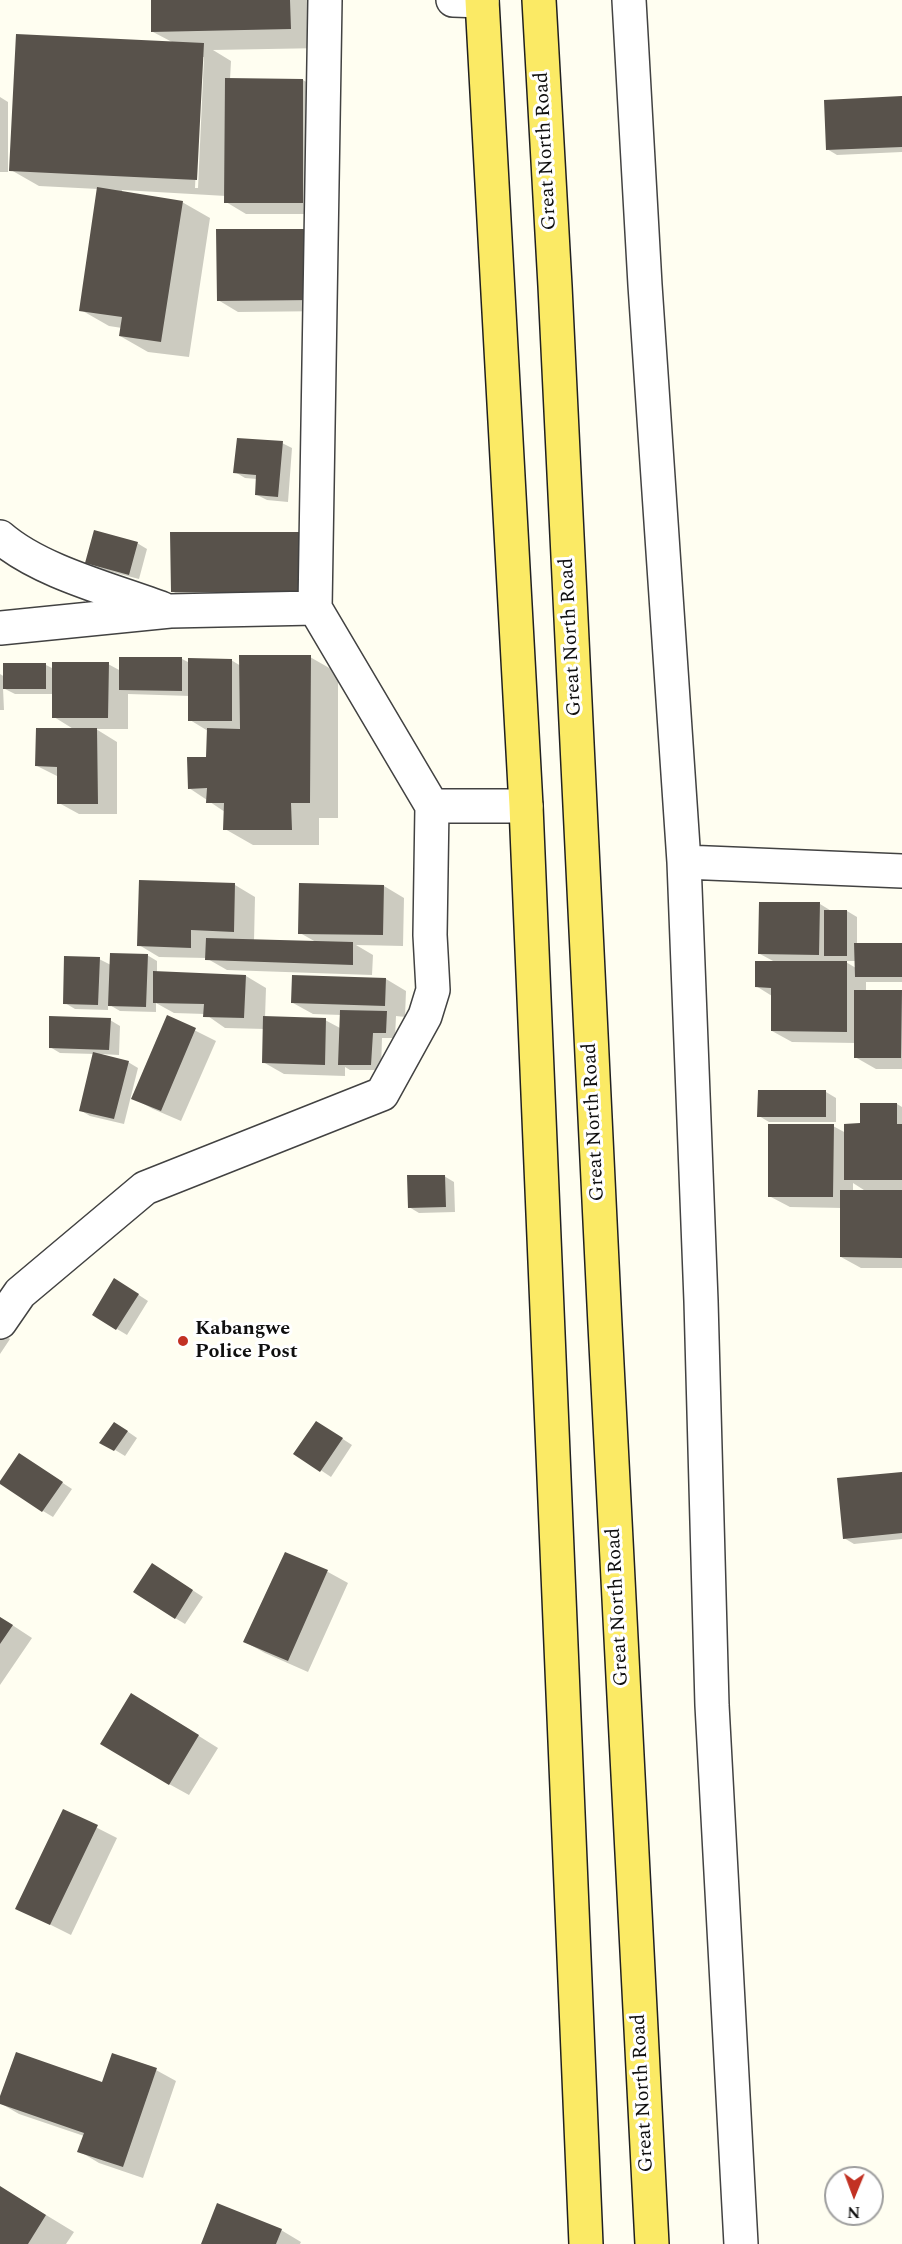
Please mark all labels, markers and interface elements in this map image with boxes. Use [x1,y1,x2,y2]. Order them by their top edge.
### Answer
street label: Great North Road [531,71,563,231]
street label: Great North Road [556,557,588,717]
street label: Great North Road [579,1042,611,1202]
place label: Kabangwe Police Post [195,1318,298,1365]
marker: Kabangwe Police Post [176,1334,190,1348]
street label: Great North Road [603,1527,635,1687]
street label: Great North Road [628,2013,660,2173]
north arrow [824,2166,884,2226]
text: N [847,2200,860,2224]

